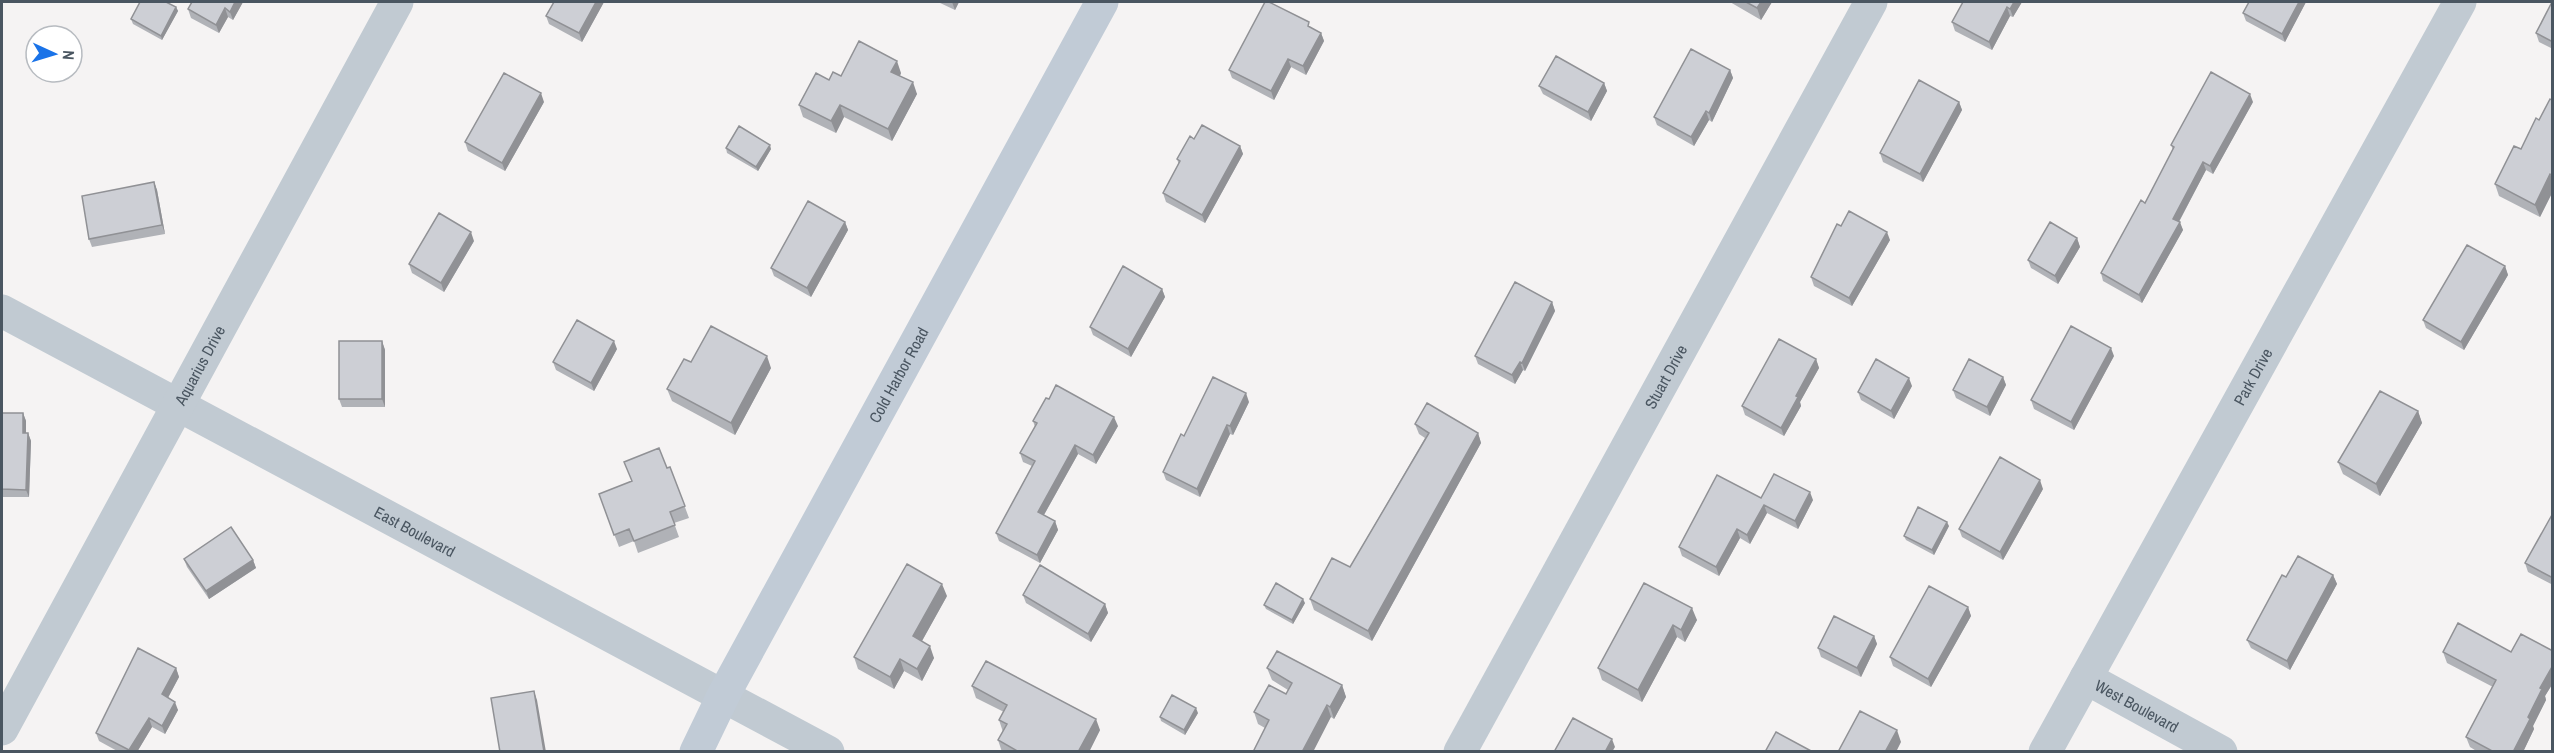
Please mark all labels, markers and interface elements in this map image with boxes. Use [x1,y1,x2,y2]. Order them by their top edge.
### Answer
north arrow [24,24,84,84]
text: N [58,50,80,61]
street label: Aquarius Drive [169,321,230,410]
street label: Cold Harbor Road [863,323,933,427]
street label: Stuart Drive [1639,341,1692,413]
street label: Park Drive [2228,344,2277,409]
street label: East Boulevard [370,501,459,562]
street label: West Boulevard [2091,674,2183,738]

